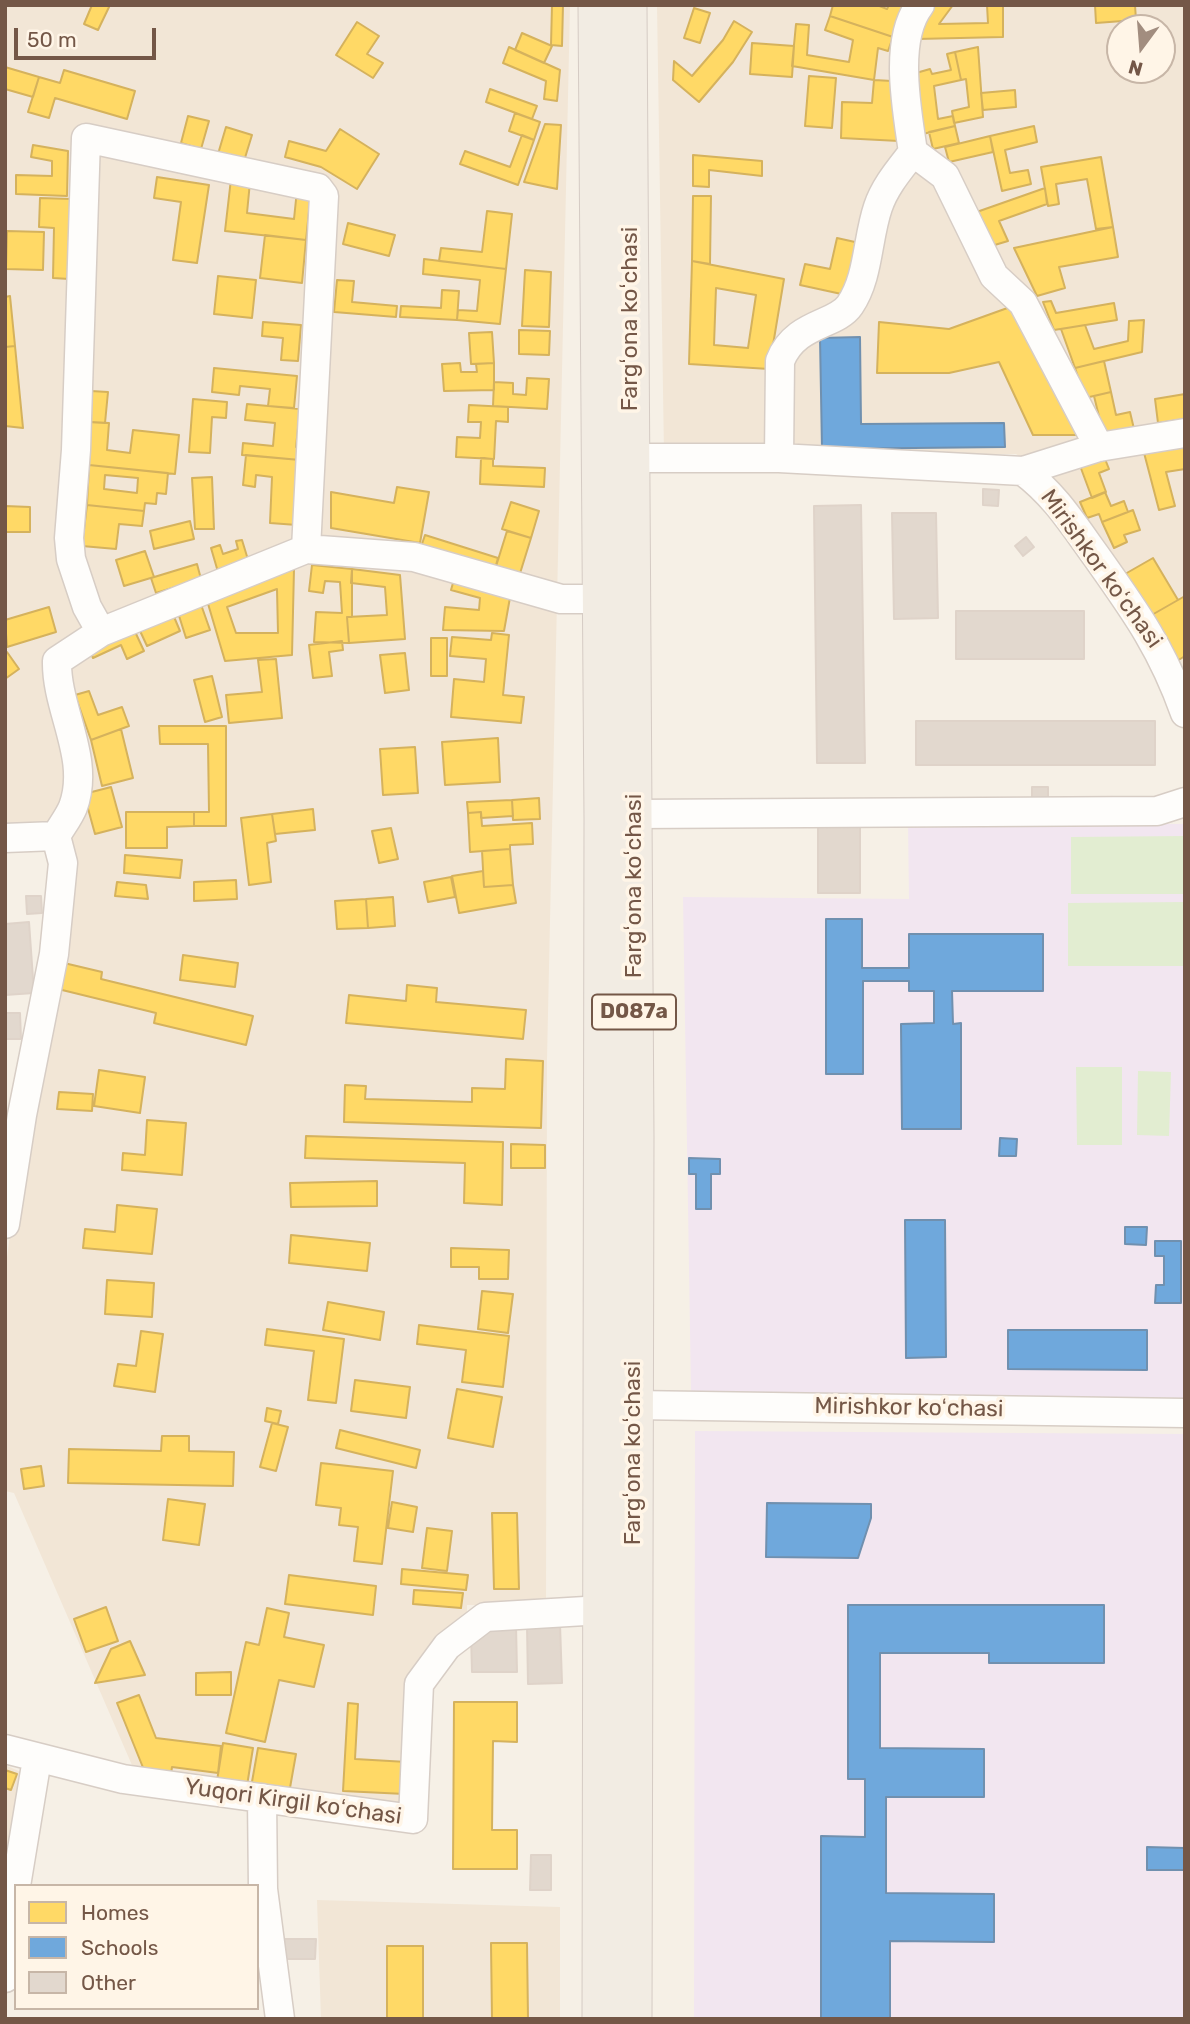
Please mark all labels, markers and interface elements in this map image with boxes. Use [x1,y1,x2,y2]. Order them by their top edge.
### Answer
scale bar [18,14,159,58]
north arrow [1106,14,1176,84]
text: 50 m [27,27,77,52]
text: N [1126,55,1145,81]
street label: Fargʻona koʻchasi [616,227,644,411]
street label: Mirishkor koʻchasi [1034,484,1168,654]
street label: Fargʻona koʻchasi [620,794,648,978]
road number: D087a [592,995,676,1030]
street label: Fargʻona koʻchasi [619,1361,647,1545]
street label: Mirishkor koʻchasi [814,1393,1004,1423]
street label: Yuqori Kirgil koʻchasi [183,1773,403,1831]
legend [14,1884,259,2010]
text: Homes [81,1900,149,1925]
text: Schools [81,1935,158,1960]
text: Other [81,1970,136,1995]

